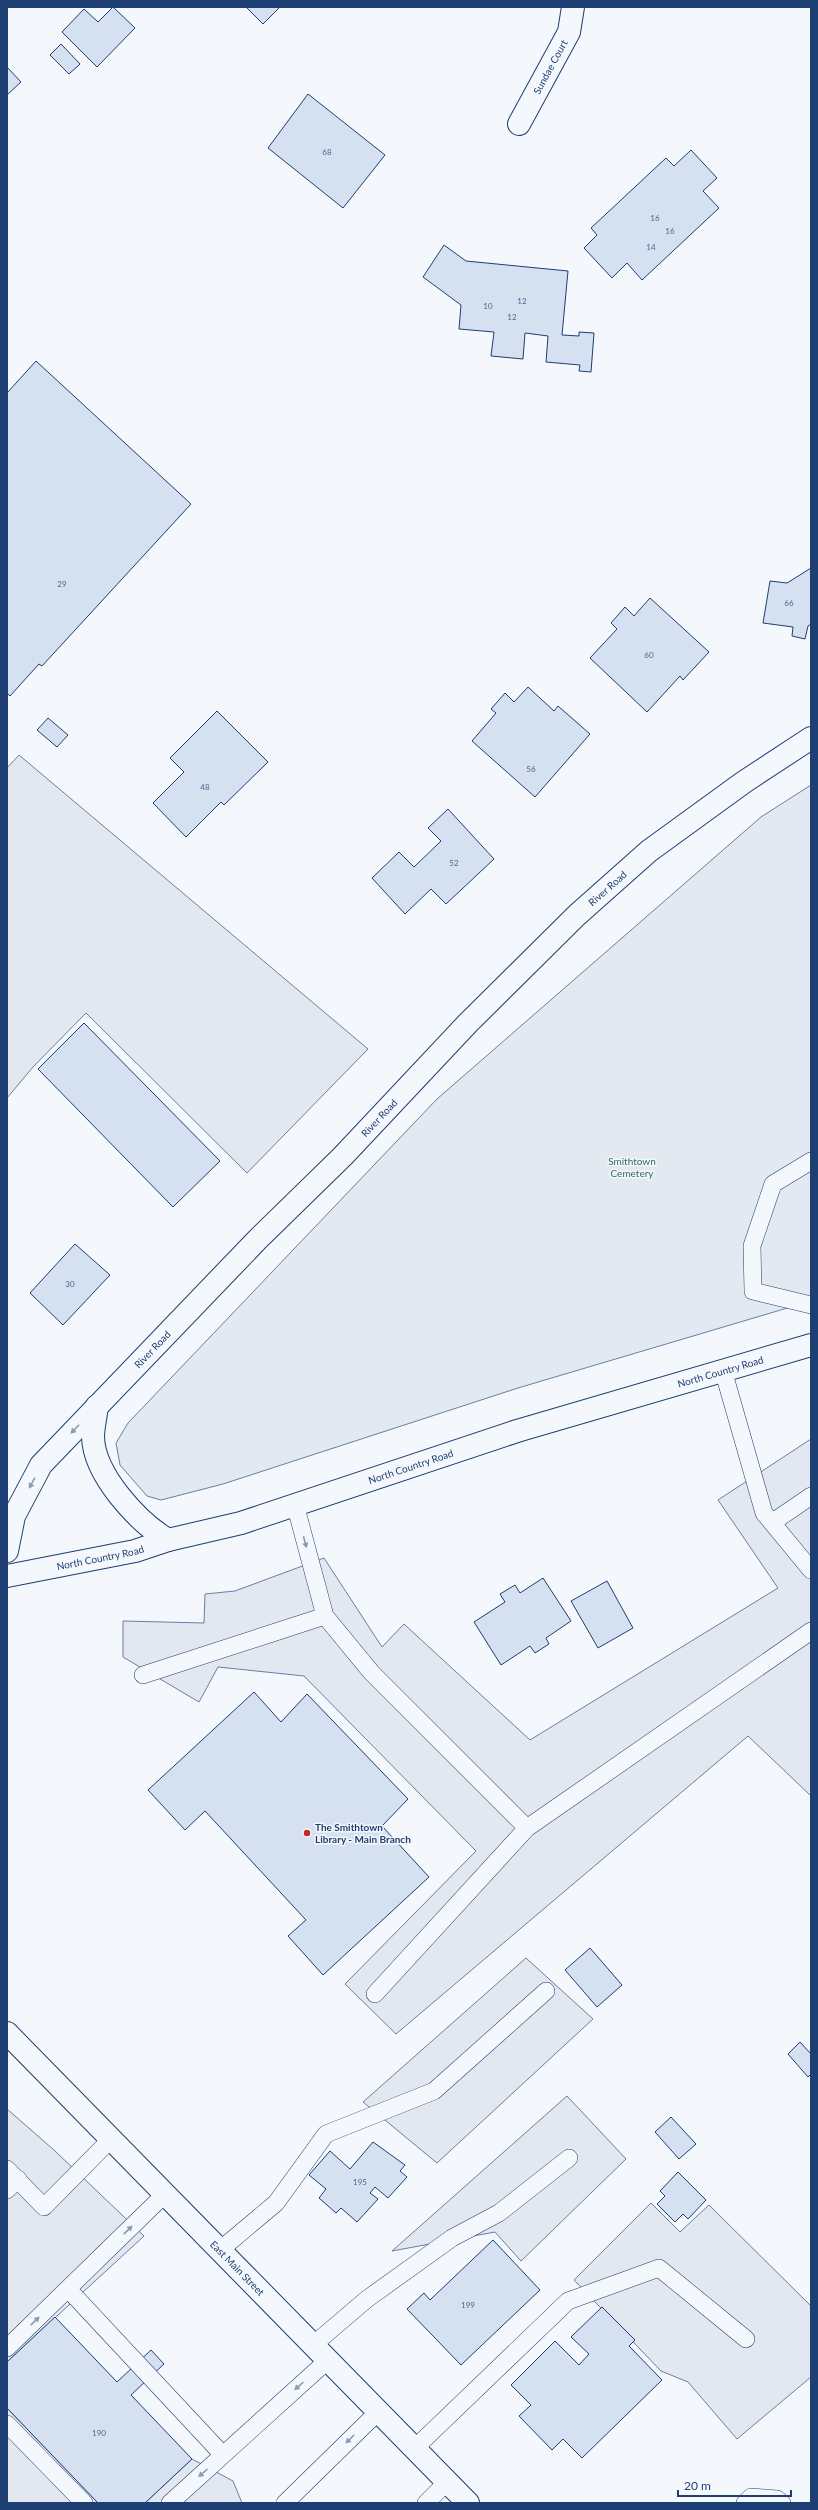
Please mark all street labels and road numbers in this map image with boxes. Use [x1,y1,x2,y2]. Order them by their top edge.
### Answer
street label: Sundae Court [530,37,570,96]
street label: River Road [586,868,629,908]
street label: River Road [358,1096,399,1139]
street label: River Road [132,1328,173,1370]
street label: North Country Road [676,1353,765,1390]
street label: North Country Road [367,1447,455,1486]
street label: North Country Road [55,1542,145,1572]
street label: East Main Street [208,2238,267,2298]

